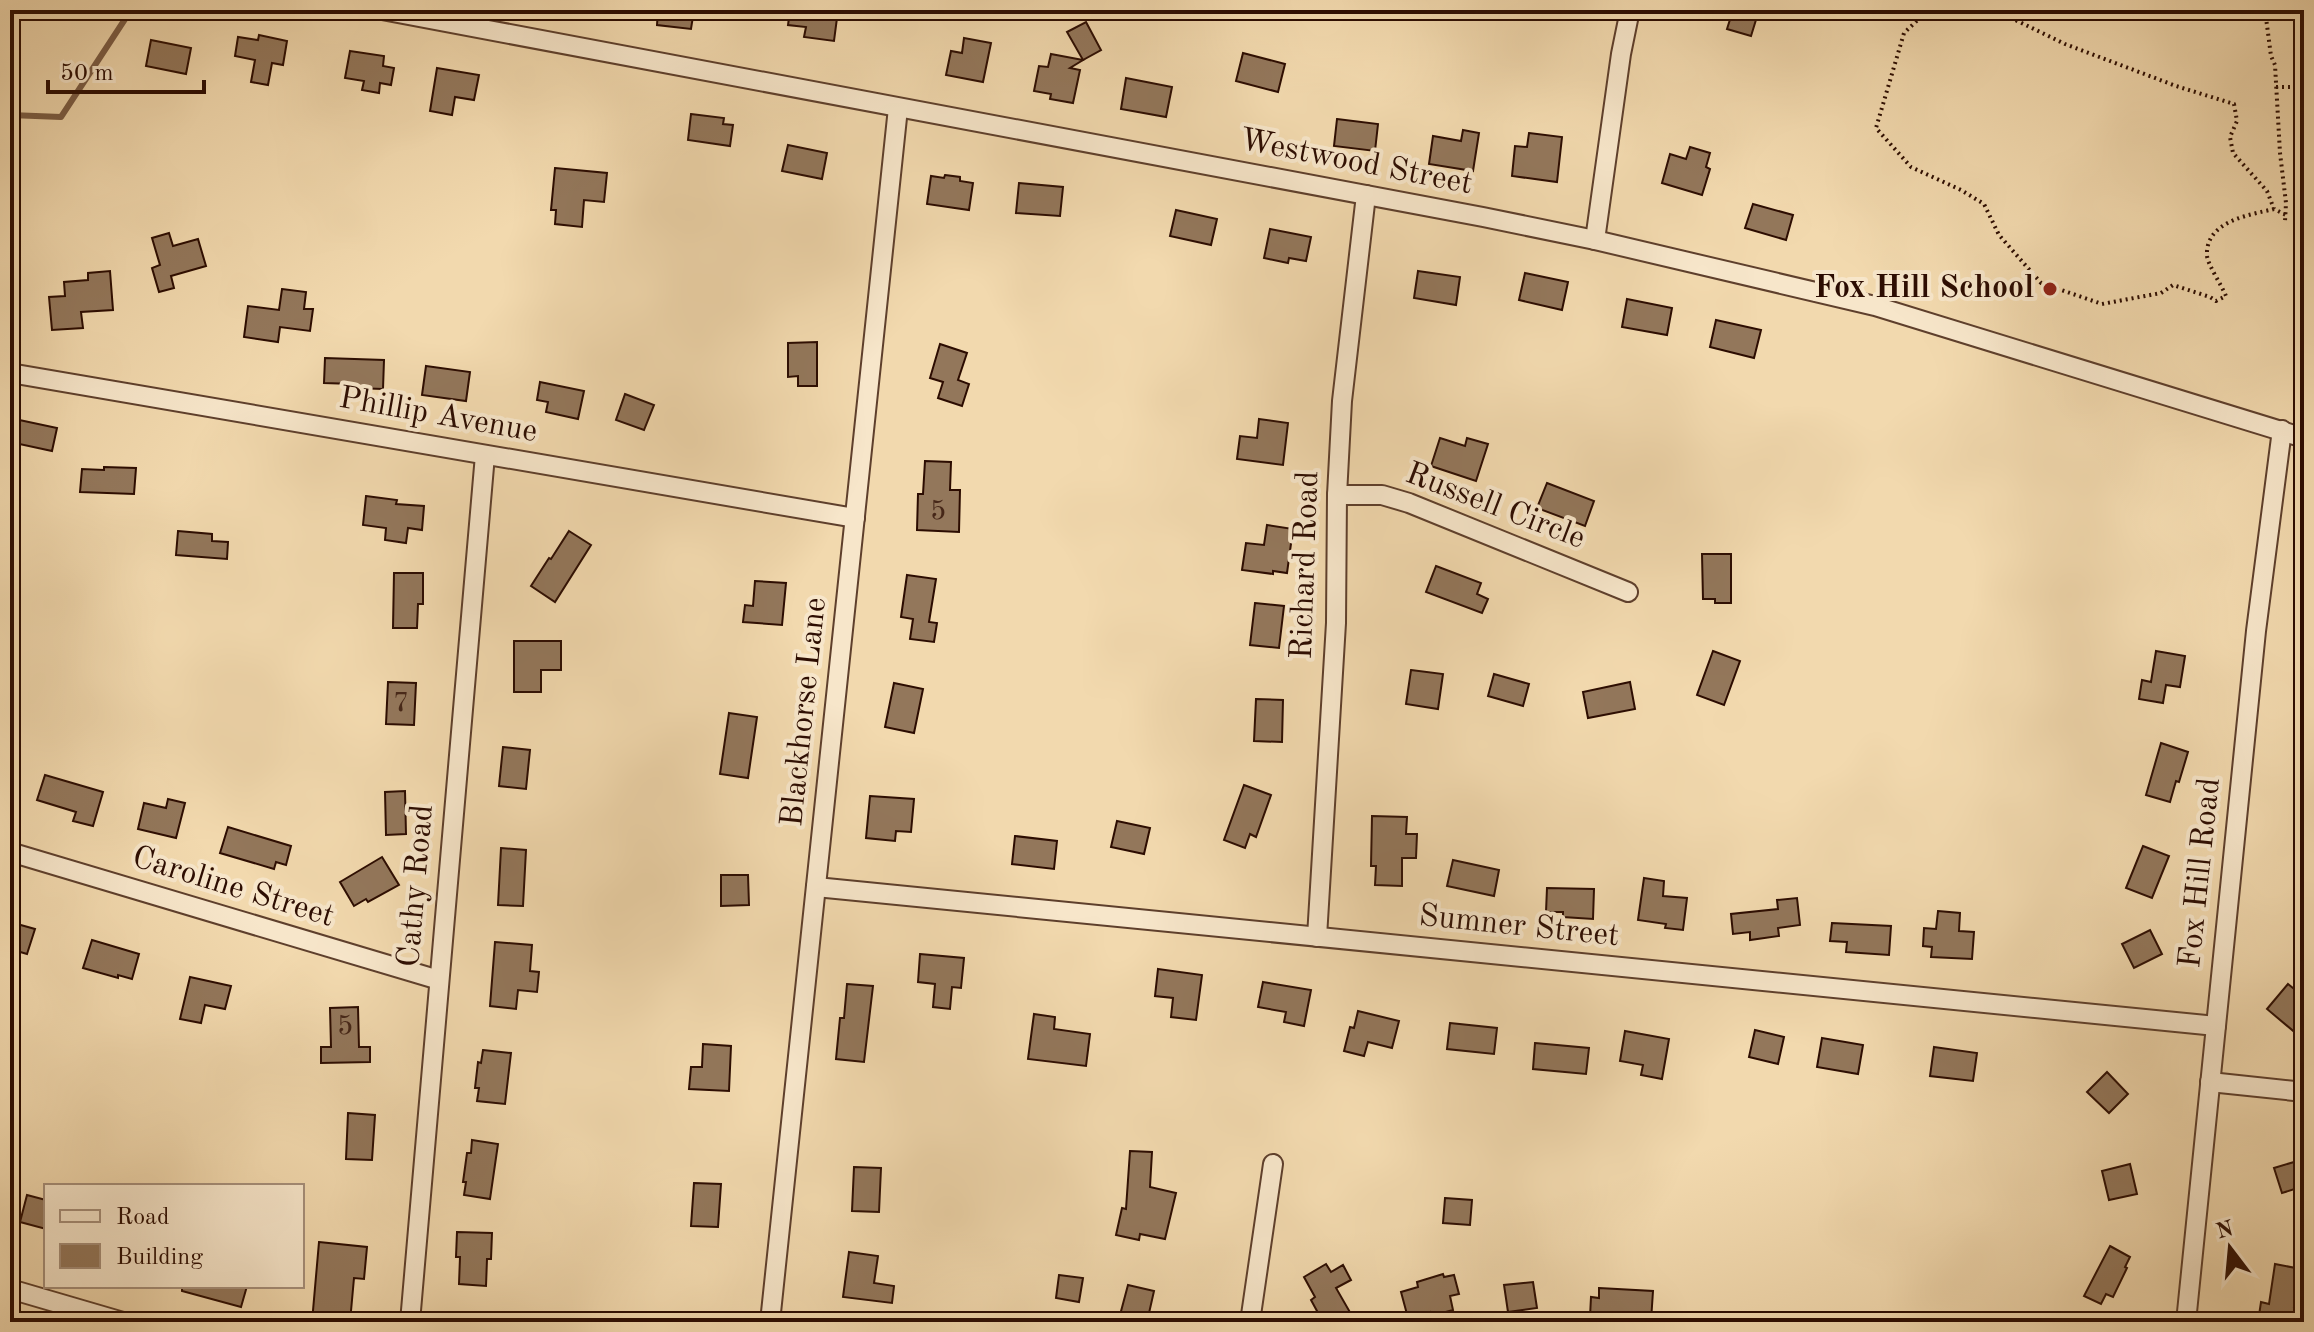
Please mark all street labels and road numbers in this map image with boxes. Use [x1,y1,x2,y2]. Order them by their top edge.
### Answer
street label: Westwood Street [1237,125,1475,201]
street label: Phillip Avenue [336,383,540,449]
street label: Russell Circle [1401,458,1589,556]
street label: Richard Road [1287,470,1325,660]
street label: Blackhorse Lane [777,596,833,828]
street label: Fox Hill Road [2175,776,2227,970]
street label: Cathy Road [394,803,440,969]
street label: Caroline Street [128,842,338,934]
street label: Sumner Street [1417,901,1621,953]

